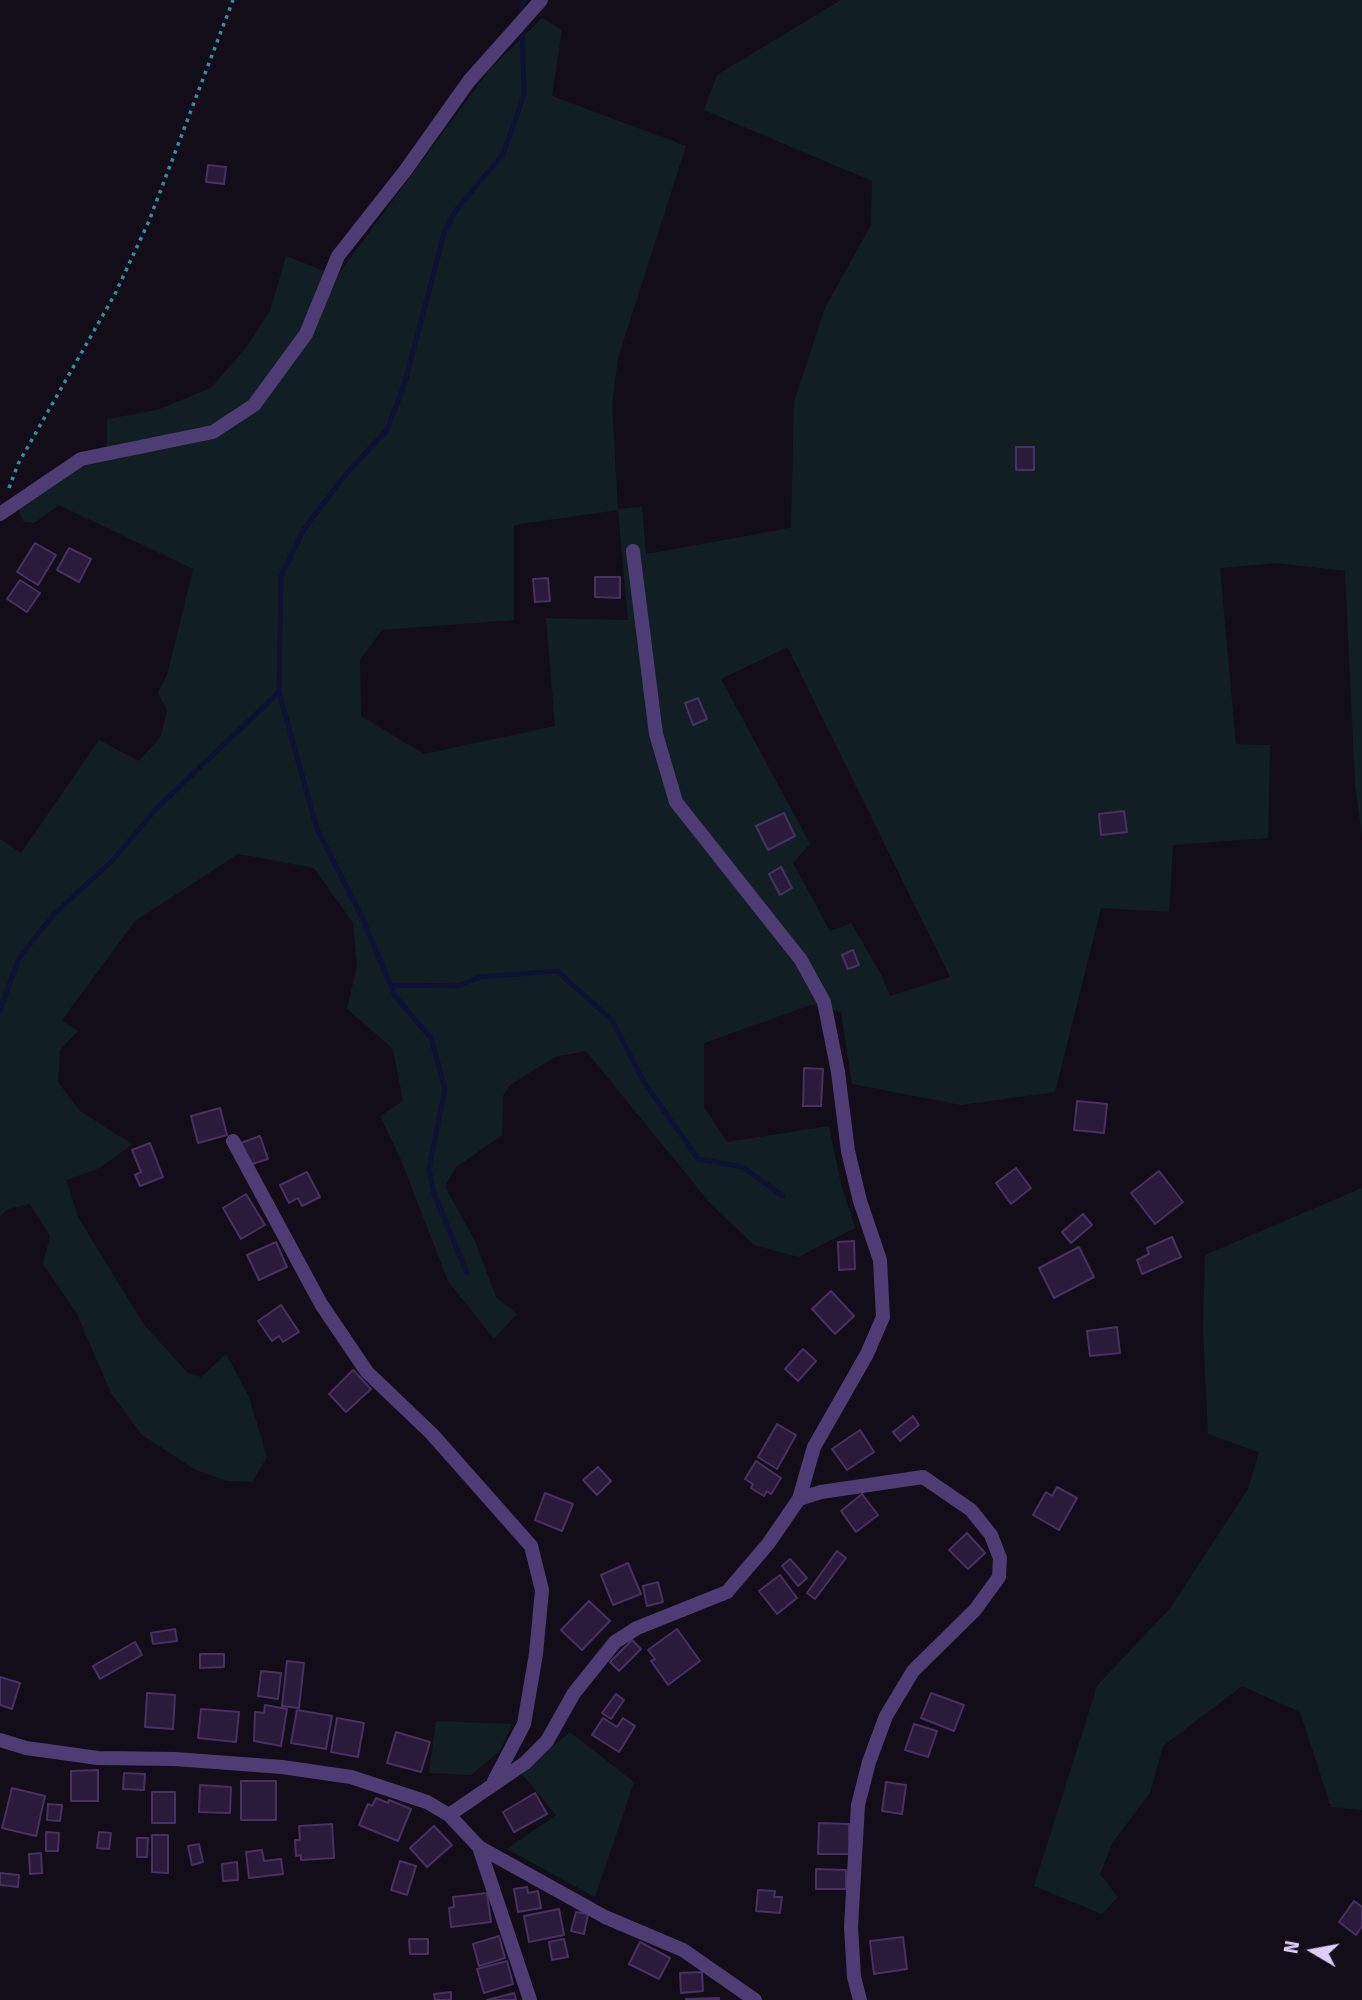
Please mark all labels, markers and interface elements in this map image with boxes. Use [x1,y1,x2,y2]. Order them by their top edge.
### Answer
north arrow [1278,1916,1348,1986]
text: N [1279,1939,1304,1955]

